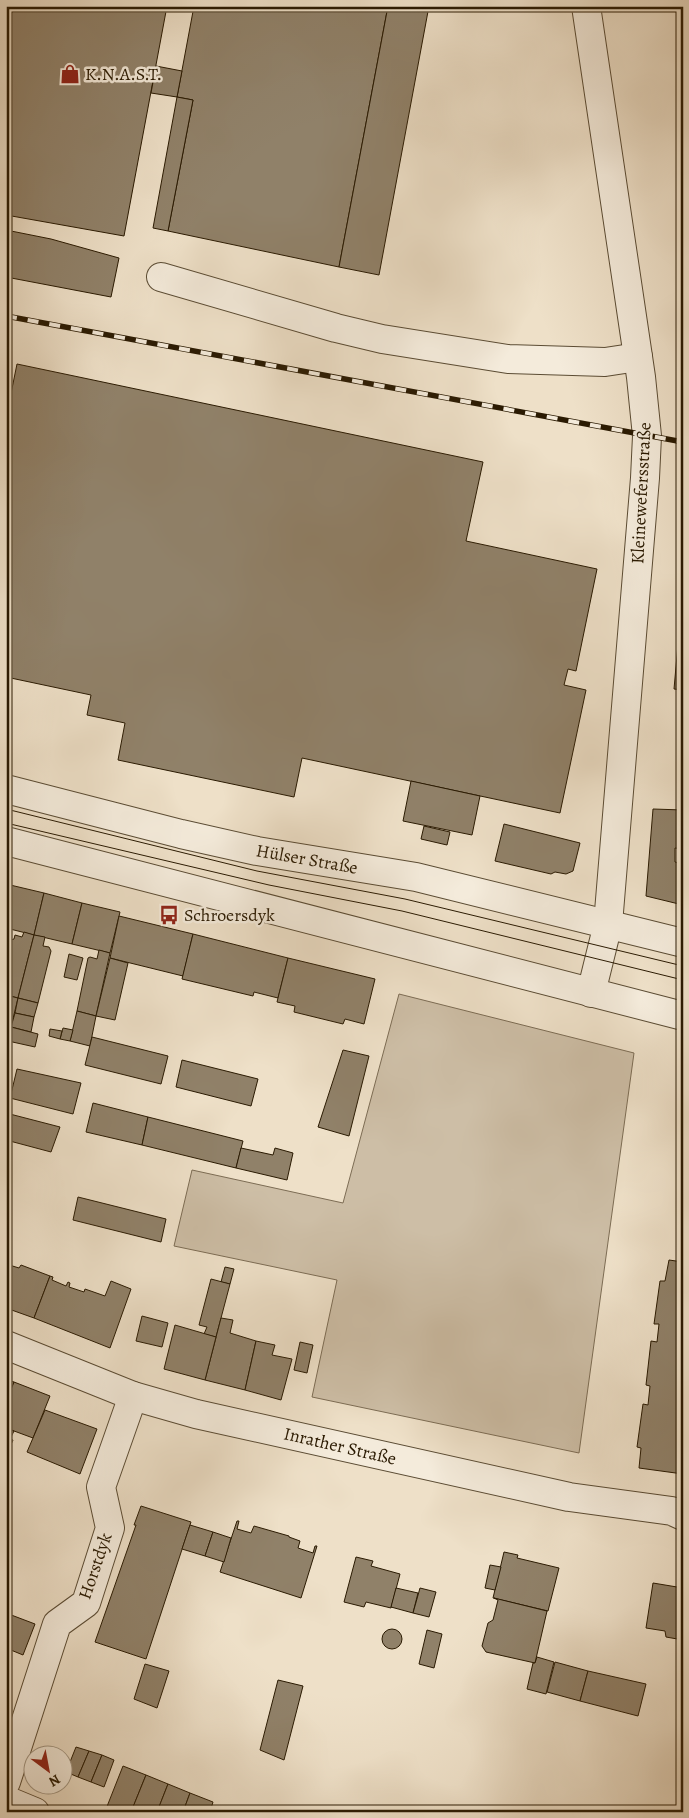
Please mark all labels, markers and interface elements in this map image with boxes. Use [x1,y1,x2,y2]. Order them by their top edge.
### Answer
place label: K.N.A.S.T. [85,62,162,86]
shop icon: K.N.A.S.T. [59,63,81,85]
street label: Kleinewefersstraße [625,421,657,565]
street label: Hülser Straße [254,838,360,880]
place label: Schroersdyk [184,903,275,927]
bus stop icon: Schroersdyk [158,904,180,926]
street label: Inrather Straße [281,1421,399,1471]
street label: Horstdyk [72,1529,118,1602]
north arrow [22,1746,72,1796]
text: N [45,1770,64,1791]

